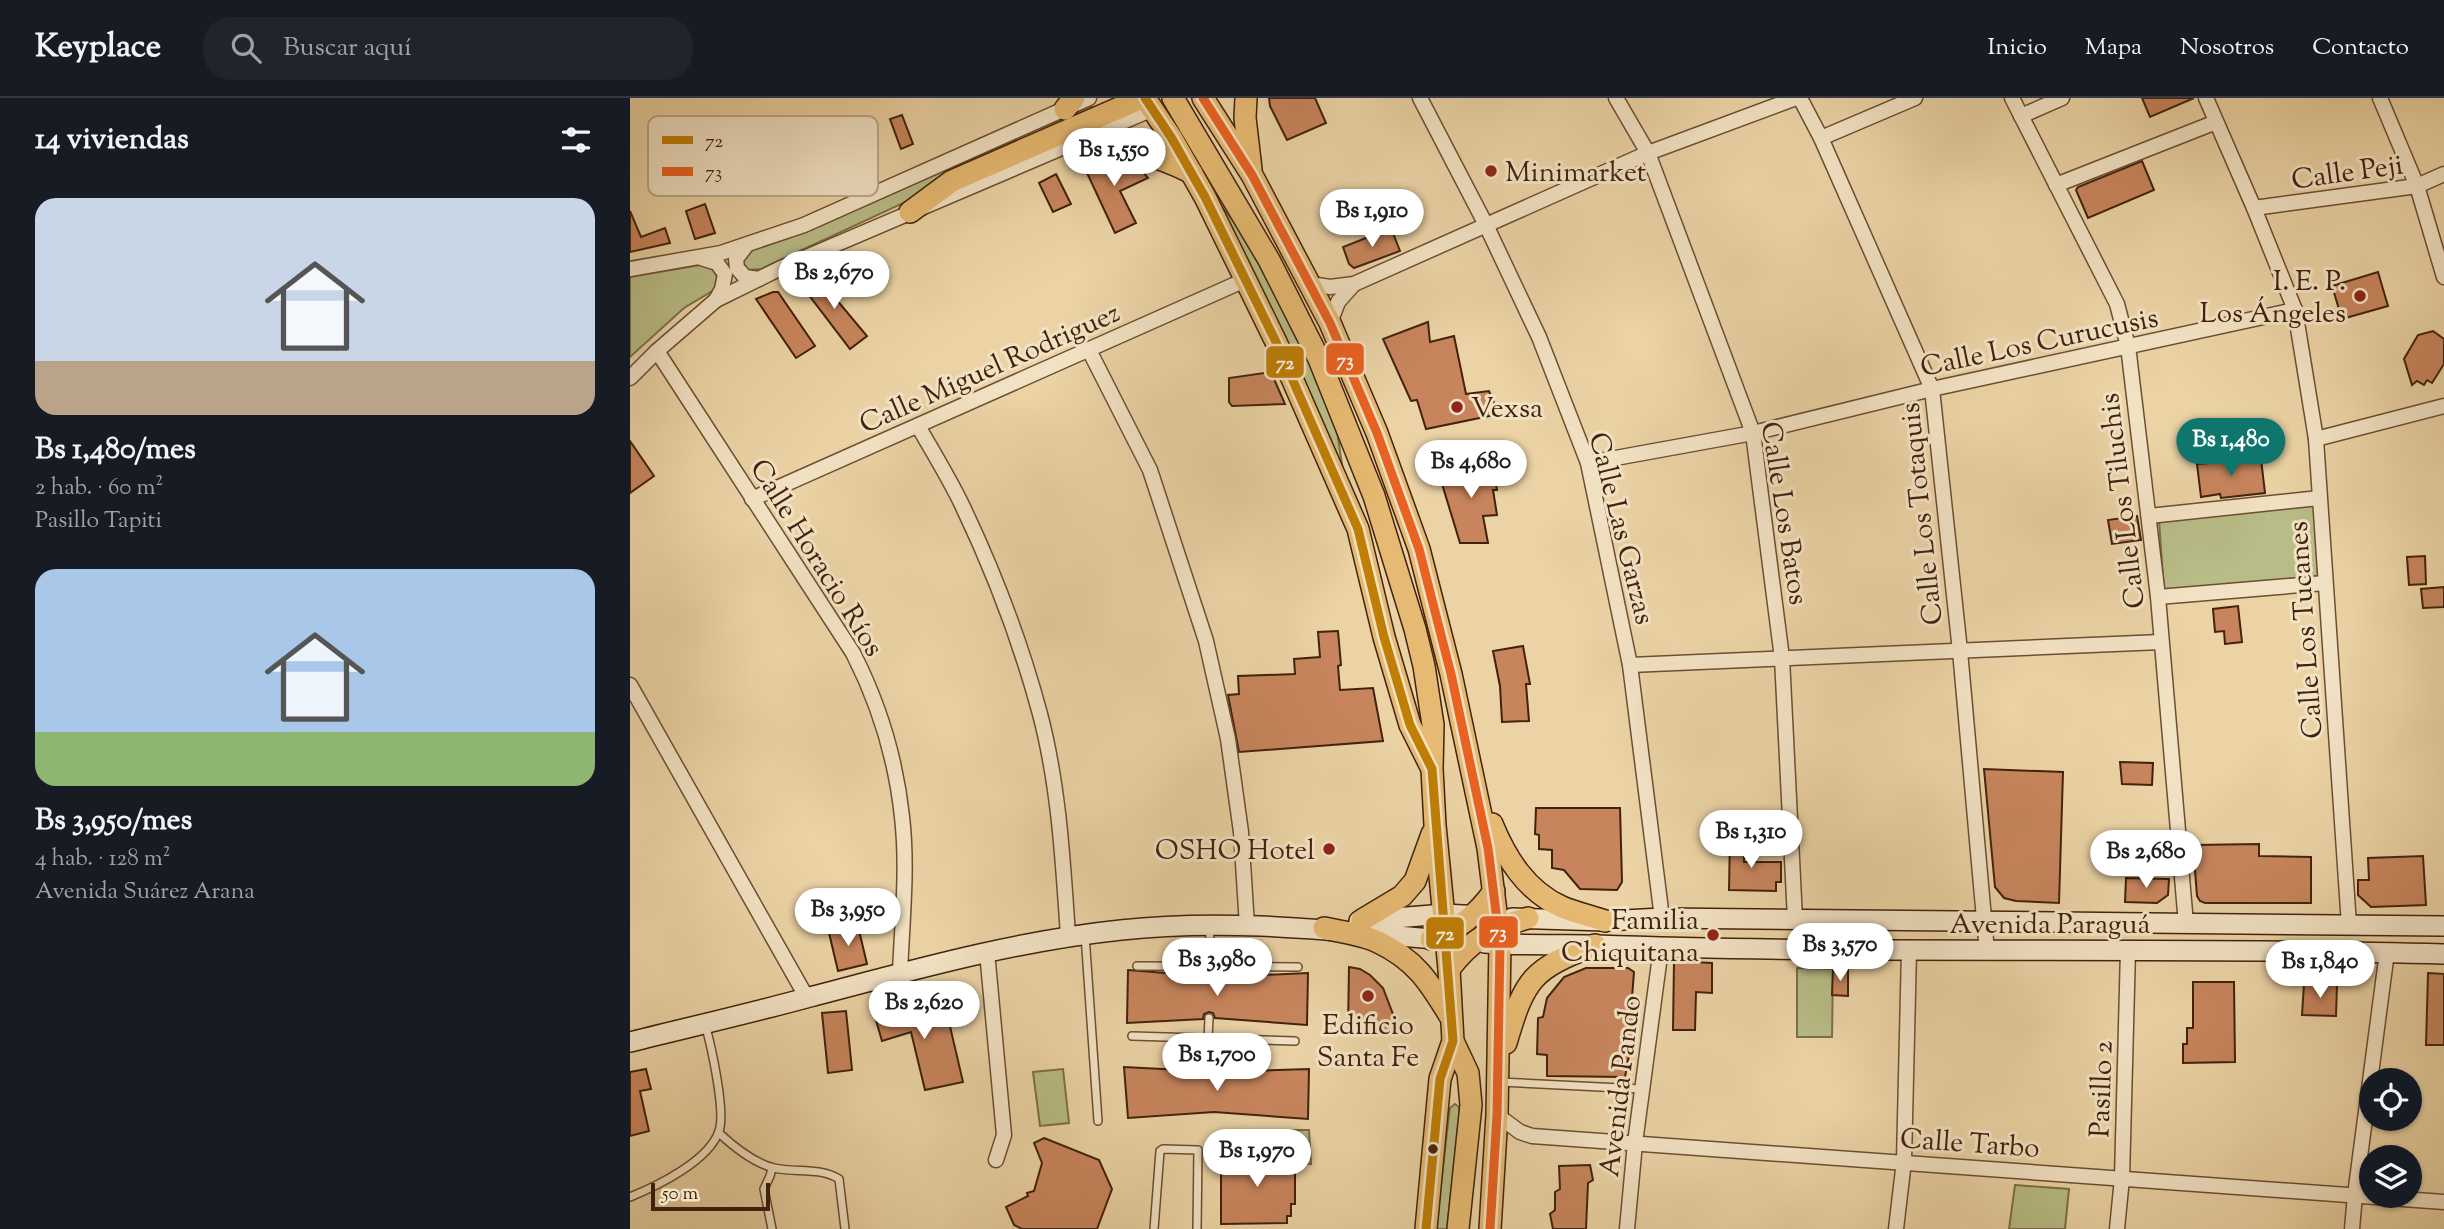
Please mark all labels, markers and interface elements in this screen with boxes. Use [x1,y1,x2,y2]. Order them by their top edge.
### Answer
search box [203,17,693,80]
text: Keyplace [35,24,161,72]
icon: search [227,29,265,67]
text: Buscar aquí [283,30,412,67]
text: Inicio [1987,31,2047,65]
text: Mapa [2085,31,2142,65]
text: Nosotros [2180,31,2274,65]
text: Contacto [2312,31,2409,65]
legend [648,116,878,196]
text: 14 viviendas [35,119,189,162]
icon: filters [557,121,595,159]
text: 72 [705,129,723,156]
pin: Bs 1,550 [1042,129,1186,188]
text: Bs 1,550 [1079,134,1149,167]
street label: Calle Peji [2289,146,2406,202]
place label: Minimarket [1505,154,1647,194]
text: 73 [705,160,722,187]
marker: Minimarket [1483,163,1499,179]
pin: Bs 1,910 [1300,190,1444,249]
text: Bs 1,910 [1336,195,1408,228]
icon: home [252,243,378,369]
pin: Bs 2,670 [762,252,906,311]
text: Bs 2,670 [794,257,874,290]
place label: I. E. P. Los Ángeles [2200,263,2346,335]
marker: I. E. P. Los Ángeles [2352,288,2368,304]
street label: Calle Miguel Rodriguez [854,294,1127,445]
street label: Calle Los Curucusis [1917,299,2162,389]
line badge: 73 [1325,342,1365,376]
line badge: 72 [1265,345,1305,379]
text: 73 [1336,348,1354,375]
text: 72 [1276,351,1294,378]
place label: Vexsa [1471,390,1543,430]
street label: Calle Los Tiluchis [2091,391,2157,610]
marker: Vexsa [1449,399,1465,415]
street label: Calle Los Totaquis [1891,400,1955,627]
pin: Bs 1,480 [2159,418,2303,478]
street label: Calle Los Batos [1749,419,1817,608]
text: Bs 1,480 [2192,424,2270,457]
street label: Calle Las Garzas [1577,428,1663,629]
text: Bs 1,480/mes [35,429,196,472]
pin: Bs 4,680 [1399,440,1543,500]
text: Bs 4,680 [1431,446,1511,479]
street label: Calle Horacio Ríos [739,452,892,665]
text: 2 hab. · 60 m² [35,472,163,505]
text: Pasillo Tapiti [35,505,162,538]
street label: Calle Los Tucanes [2279,520,2335,740]
icon: home [252,614,378,740]
text: Bs 3,950/mes [35,800,192,843]
pin: Bs 1,310 [1679,810,1823,870]
text: Bs 1,310 [1715,816,1787,849]
pin: Bs 2,680 [2074,830,2218,890]
place label: OSHO Hotel [1155,832,1315,872]
text: Bs 2,680 [2106,836,2186,869]
marker: OSHO Hotel [1321,841,1337,857]
text: 4 hab. · 128 m² [35,843,170,876]
text: Avenida Suárez Arana [35,876,255,909]
pin: Bs 3,950 [776,888,920,948]
text: Bs 3,950 [811,894,885,927]
place label: Familia Chiquitana [1561,902,1699,974]
street label: Avenida Paraguá [1950,906,2150,946]
line badge: 73 [1478,915,1519,949]
line badge: 72 [1425,916,1465,950]
text: 73 [1489,920,1507,947]
text: 72 [1436,922,1454,949]
pin: Bs 3,570 [1768,924,1912,983]
marker: Familia Chiquitana [1705,927,1721,943]
text: Bs 3,570 [1802,929,1878,962]
pin: Bs 3,980 [1145,939,1289,998]
pin: Bs 1,840 [2248,940,2392,1000]
text: Bs 3,980 [1178,944,1256,977]
text: Bs 1,840 [2282,946,2358,979]
pin: Bs 2,620 [852,982,996,1041]
text: Bs 2,620 [885,987,963,1020]
marker: Edificio Santa Fe [1360,988,1376,1004]
street label: Avenida Pando [1591,993,1653,1179]
place label: Edificio Santa Fe [1317,1007,1419,1079]
pin: Bs 1,700 [1145,1034,1289,1093]
text: Bs 1,700 [1178,1039,1256,1072]
street label: Pasillo 2 [2081,1040,2125,1138]
map controls [2359,1068,2422,1208]
button: locate [2359,1068,2422,1131]
street label: Calle Tarbo [1899,1120,2041,1170]
pin: Bs 1,970 [1185,1130,1329,1189]
text: Bs 1,970 [1219,1135,1295,1168]
unlabelled marker [1426,1142,1440,1156]
button: layers [2359,1145,2422,1208]
scale bar [651,1180,770,1212]
text: 50 m [662,1181,698,1208]

